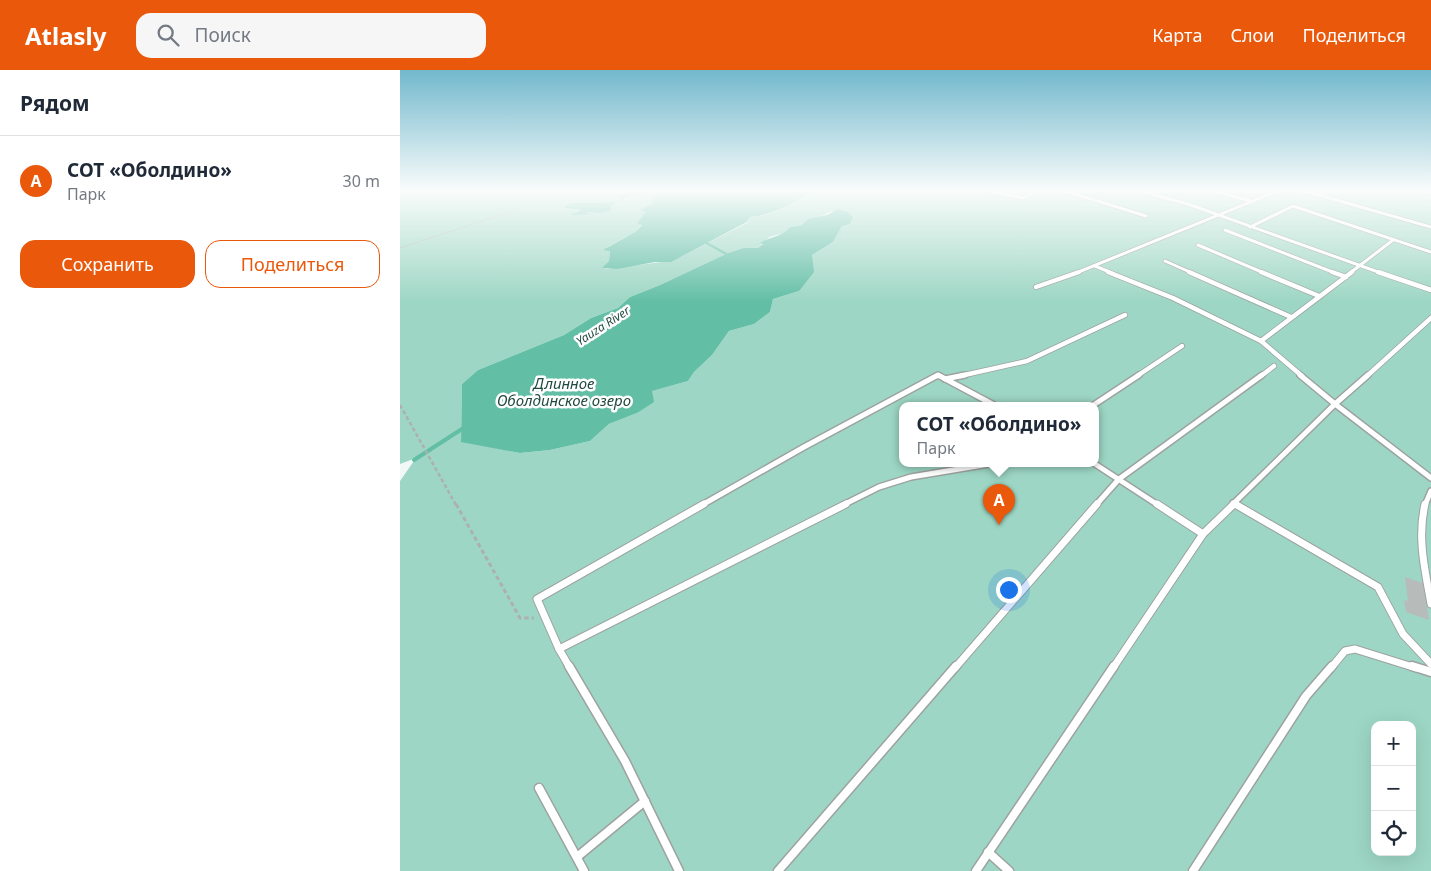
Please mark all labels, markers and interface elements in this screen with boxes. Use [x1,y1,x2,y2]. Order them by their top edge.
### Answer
search box [136,13,486,58]
text: Atlasly [25,19,106,52]
icon: search [154,21,182,49]
text: Поиск [194,22,251,48]
text: Карта [1152,23,1202,47]
text: Слои [1230,23,1274,47]
text: Поделиться [1302,23,1406,47]
text: Рядом [20,89,90,117]
text: СОТ «Оболдино» [67,157,232,183]
text: A [30,170,42,192]
text: 30 m [343,170,380,192]
text: Парк [67,183,106,205]
button: Сохранить [20,240,195,288]
button: Поделиться [205,240,380,288]
water label: Yauza River [573,301,634,349]
water label: Длинное Оболдинское озеро [497,373,631,410]
popup [899,402,1099,467]
text: СОТ «Оболдино» [917,411,1081,437]
text: Парк [917,437,955,459]
pin: A [983,484,1015,525]
your location [996,577,1022,603]
map controls [1371,721,1416,856]
button: + [1371,721,1416,766]
button: − [1371,766,1416,811]
button: locate [1371,811,1416,856]

